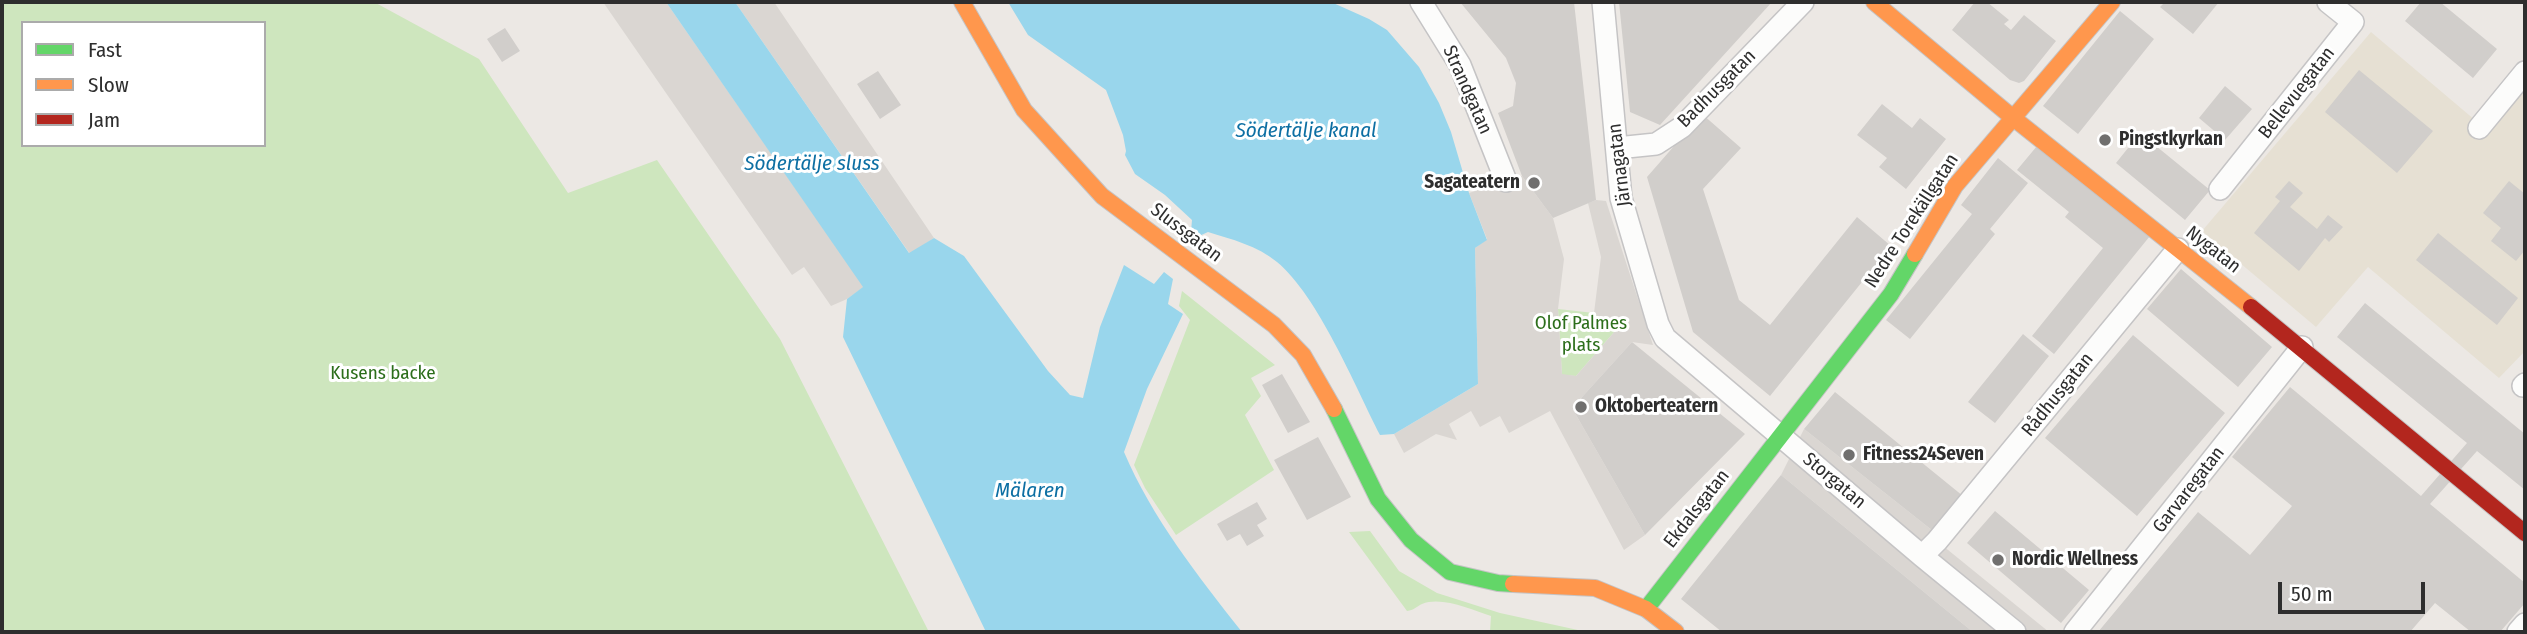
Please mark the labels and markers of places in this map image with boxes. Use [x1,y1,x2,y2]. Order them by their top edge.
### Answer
place label: Pingstkyrkan [2119,129,2223,151]
marker: Pingstkyrkan [2097,132,2113,148]
place label: Sagateatern [1424,172,1520,194]
marker: Sagateatern [1526,175,1542,191]
place label: Oktoberteatern [1595,396,1718,418]
marker: Oktoberteatern [1573,399,1589,415]
place label: Fitness24Seven [1863,444,1984,466]
marker: Fitness24Seven [1841,447,1857,463]
place label: Nordic Wellness [2012,549,2138,571]
marker: Nordic Wellness [1990,552,2006,568]

